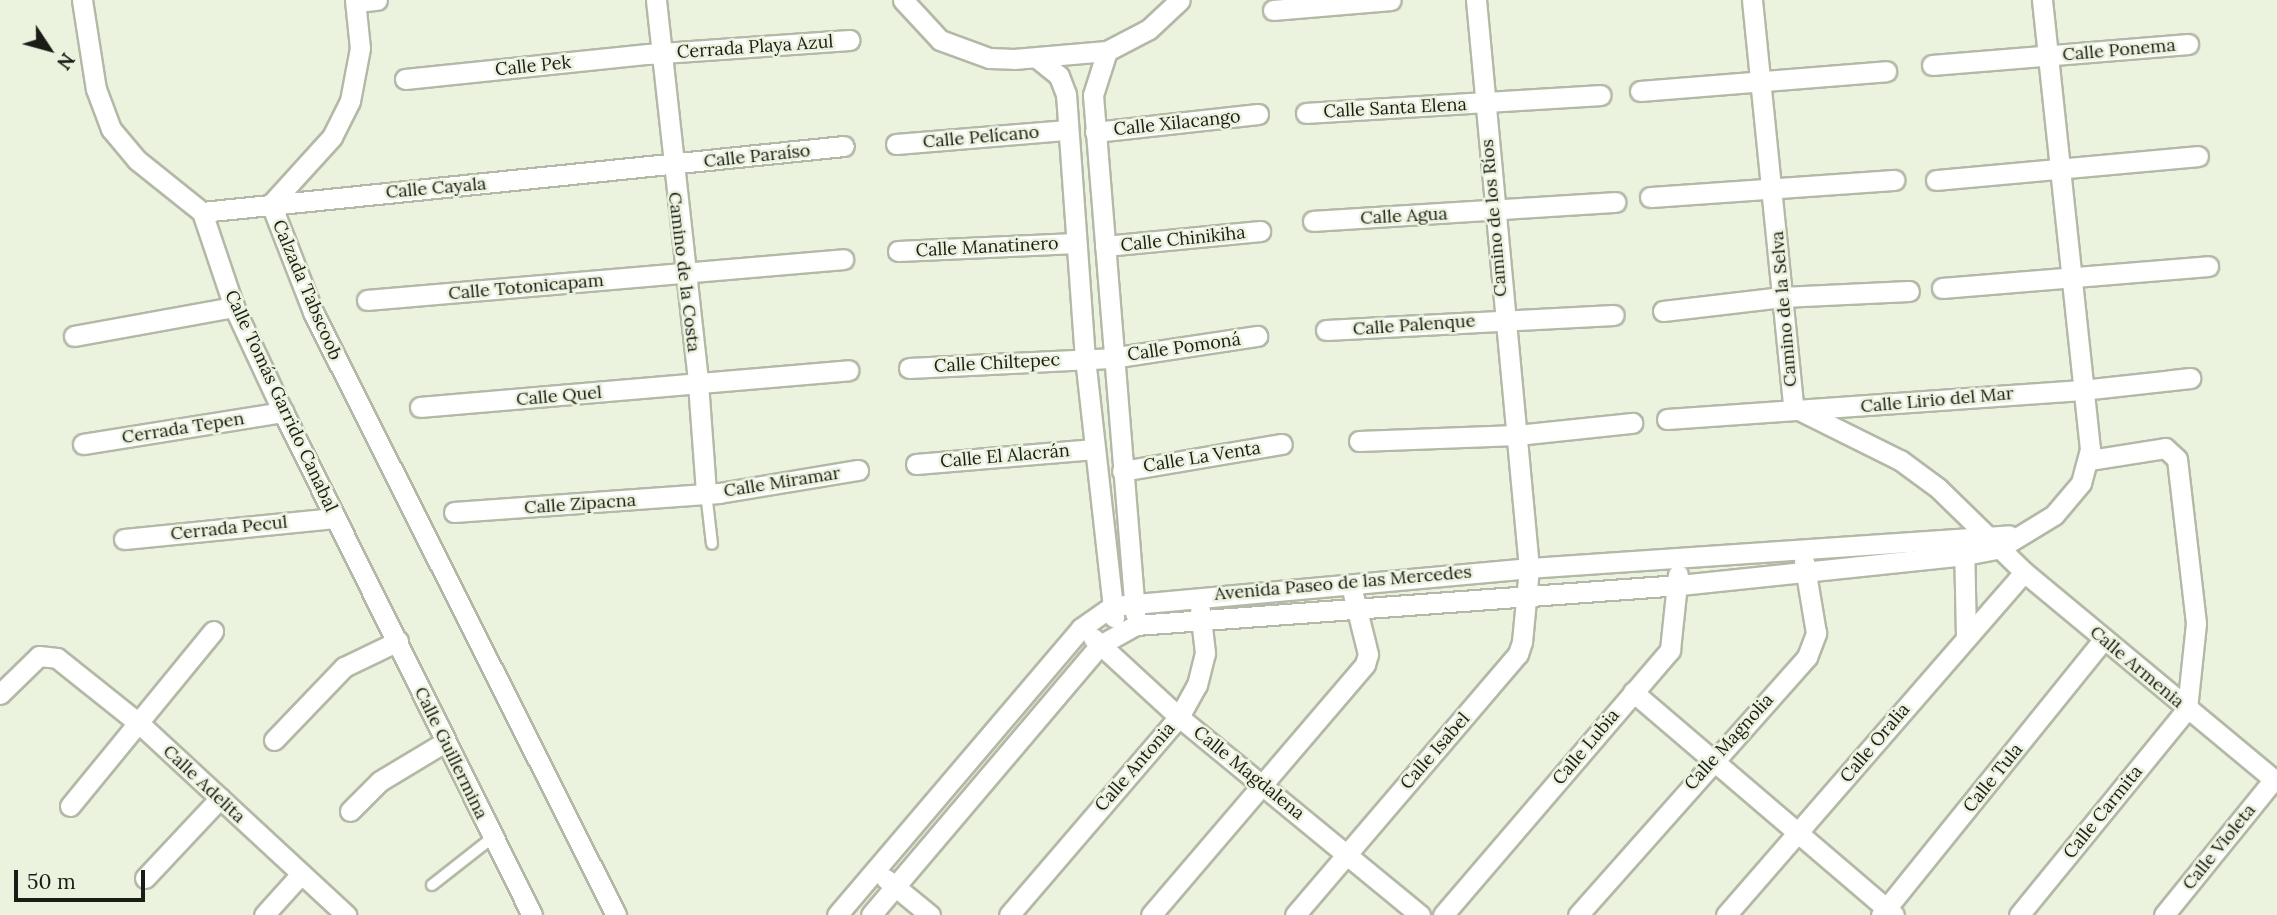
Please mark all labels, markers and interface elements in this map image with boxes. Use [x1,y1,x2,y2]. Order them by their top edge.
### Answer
north arrow [14,14,84,84]
street label: Cerrada Playa Azul [676,31,834,63]
street label: Calle Ponema [2062,34,2176,66]
text: N [52,48,80,74]
street label: Calle Pek [494,51,572,81]
street label: Calle Santa Elena [1323,93,1467,123]
street label: Calle Xilacango [1113,106,1241,140]
street label: Calle Pelícano [922,121,1040,153]
street label: Camino de los Ríos [1476,138,1512,298]
street label: Calle Paraíso [703,140,811,172]
street label: Calle Cayala [385,173,487,203]
street label: Camino de la Costa [663,191,705,353]
street label: Calle Agua [1360,203,1448,229]
street label: Calzada Tabscoob [268,217,346,363]
street label: Calle Chinikiha [1120,222,1246,256]
street label: Camino de la Selva [1766,230,1802,388]
street label: Calle Manatinero [915,232,1059,262]
street label: Calle Totonicapam [447,269,605,305]
street label: Calle Tomás Garrido Canabal [220,287,342,515]
street label: Calle Palenque [1352,310,1476,340]
street label: Calle Pomoná [1126,328,1242,366]
street label: Calle Chiltepec [933,349,1061,377]
street label: Calle Quel [515,381,603,411]
street label: Calle Lirio del Mar [1860,383,2014,417]
street label: Cerrada Tepen [120,408,246,448]
street label: Calle La Venta [1142,437,1262,477]
street label: Calle El Alacrán [939,440,1071,472]
street label: Calle Miramar [722,462,842,502]
street label: Calle Zipacna [523,489,637,519]
street label: Cerrada Pecul [169,511,289,545]
street label: Avenida Paseo de las Mercedes [1213,561,1473,605]
street label: Calle Armenia [2085,621,2189,713]
street label: Calle Guillermina [410,683,492,823]
street label: Calle Magnolia [1680,689,1778,795]
street label: Calle Oralia [1836,699,1914,787]
street label: Calle Lubia [1548,705,1624,789]
street label: Calle Isabel [1396,708,1474,794]
street label: Calle Antonia [1090,718,1180,816]
street label: Calle Magdalena [1189,722,1309,824]
street label: Calle Tula [1959,739,2027,817]
street label: Calle Adelita [158,740,250,828]
street label: Calle Carmita [2059,761,2147,863]
street label: Calle Violeta [2178,800,2260,894]
scale bar [18,856,149,900]
text: 50 m [27,868,76,895]

